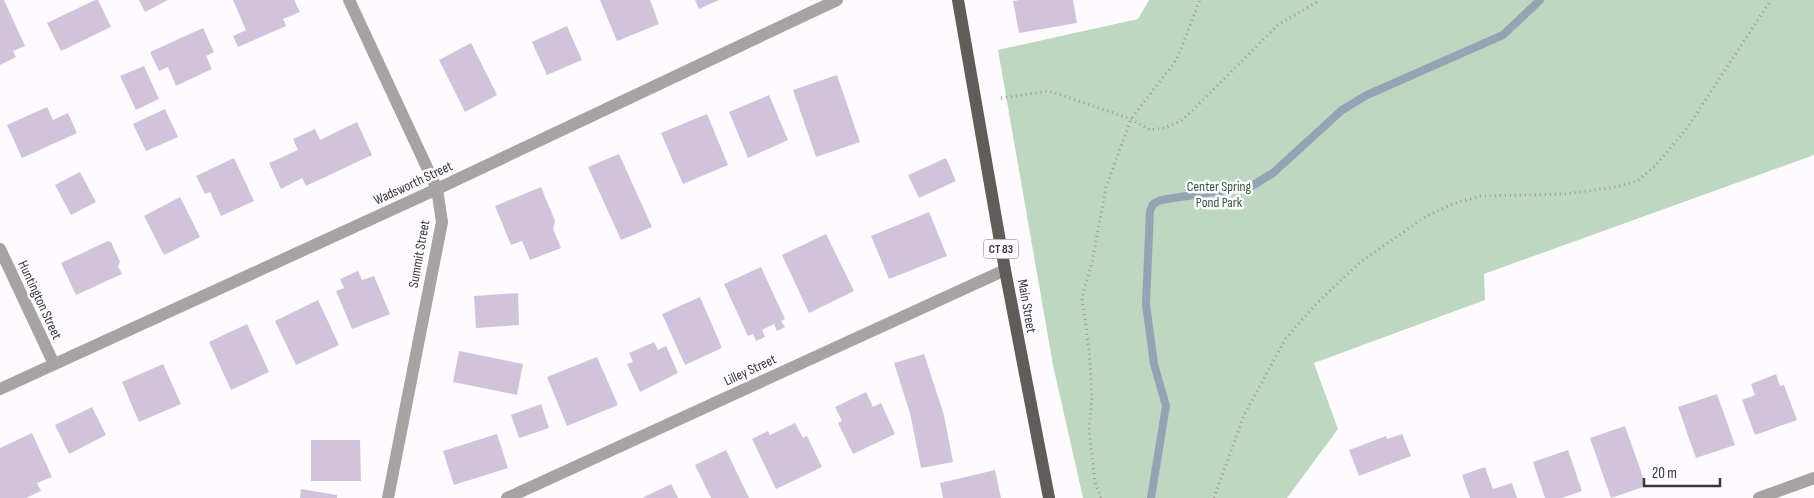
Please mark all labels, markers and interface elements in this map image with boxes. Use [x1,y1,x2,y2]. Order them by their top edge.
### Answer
street label: Wadsworth Street [371,157,455,209]
park label: Center Spring Pond Park [1187,178,1252,211]
street label: Summit Street [405,219,433,289]
road number: CT 83 [984,240,1018,258]
street label: Huntington Street [14,258,66,342]
street label: Main Street [1014,278,1040,334]
street label: Lilley Street [721,351,779,389]
scale bar [1644,456,1720,488]
text: 20 m [1652,464,1677,483]

